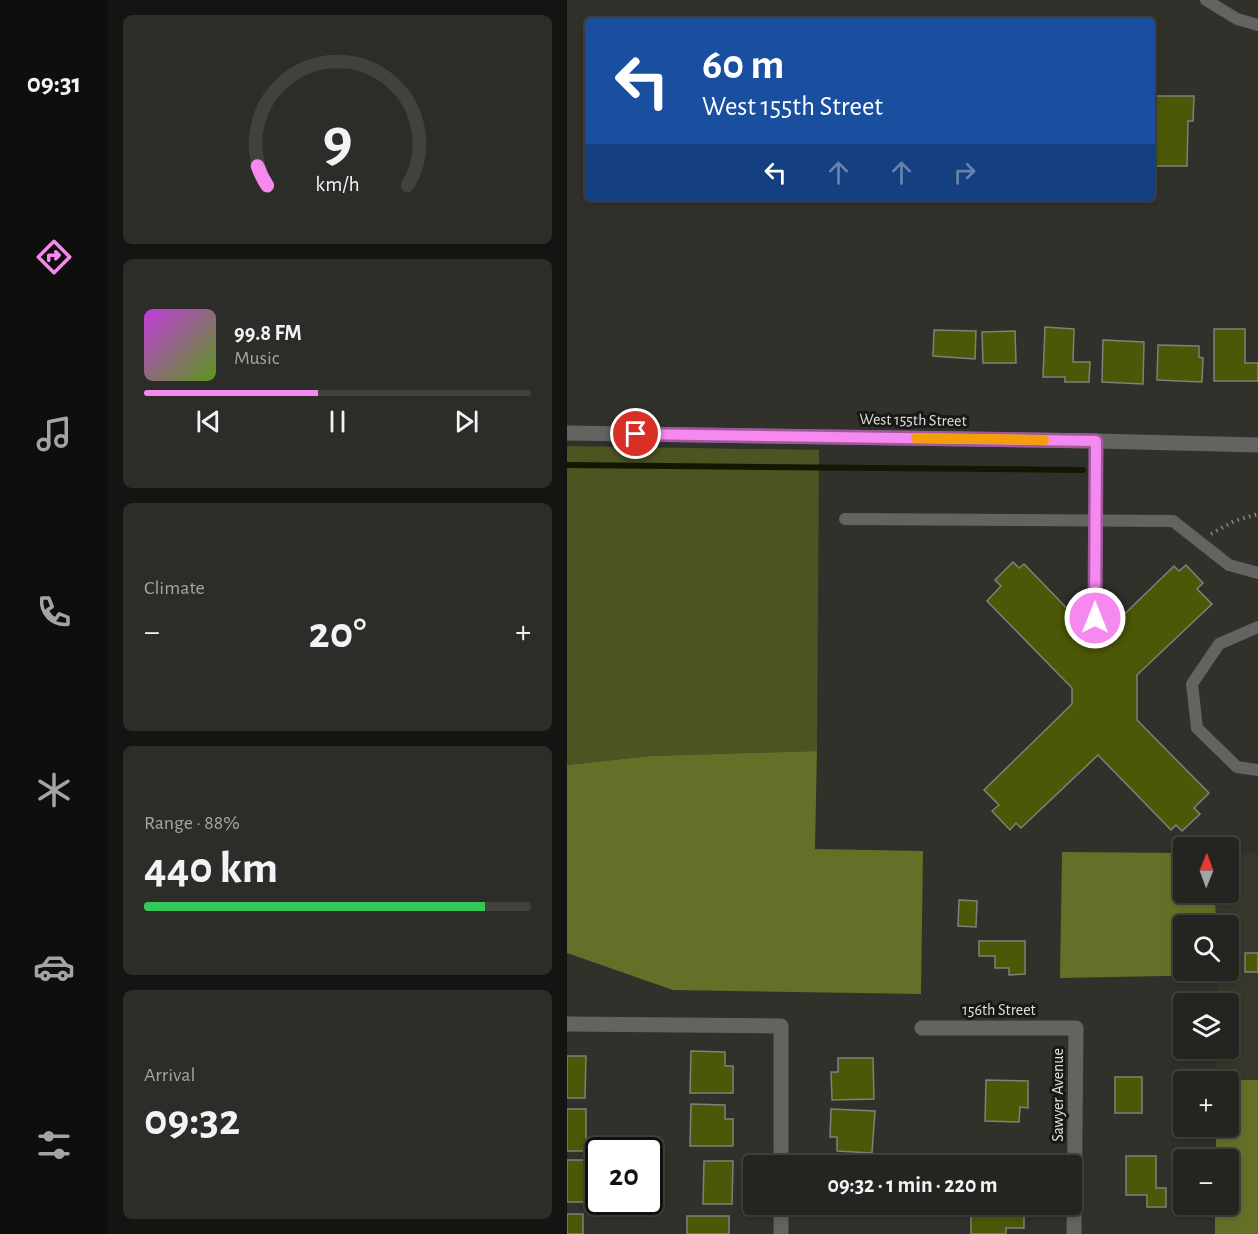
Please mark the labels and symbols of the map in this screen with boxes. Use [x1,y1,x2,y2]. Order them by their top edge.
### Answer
pin [610,408,661,459]
street label: West 155th Street [859,411,967,429]
position arrow [1063,586,1127,650]
north arrow [1173,837,1239,903]
street label: 156th Street [962,1002,1036,1018]
street label: Sawyer Avenue [1050,1048,1067,1142]
speed limit sign: 20 [585,1137,663,1215]

